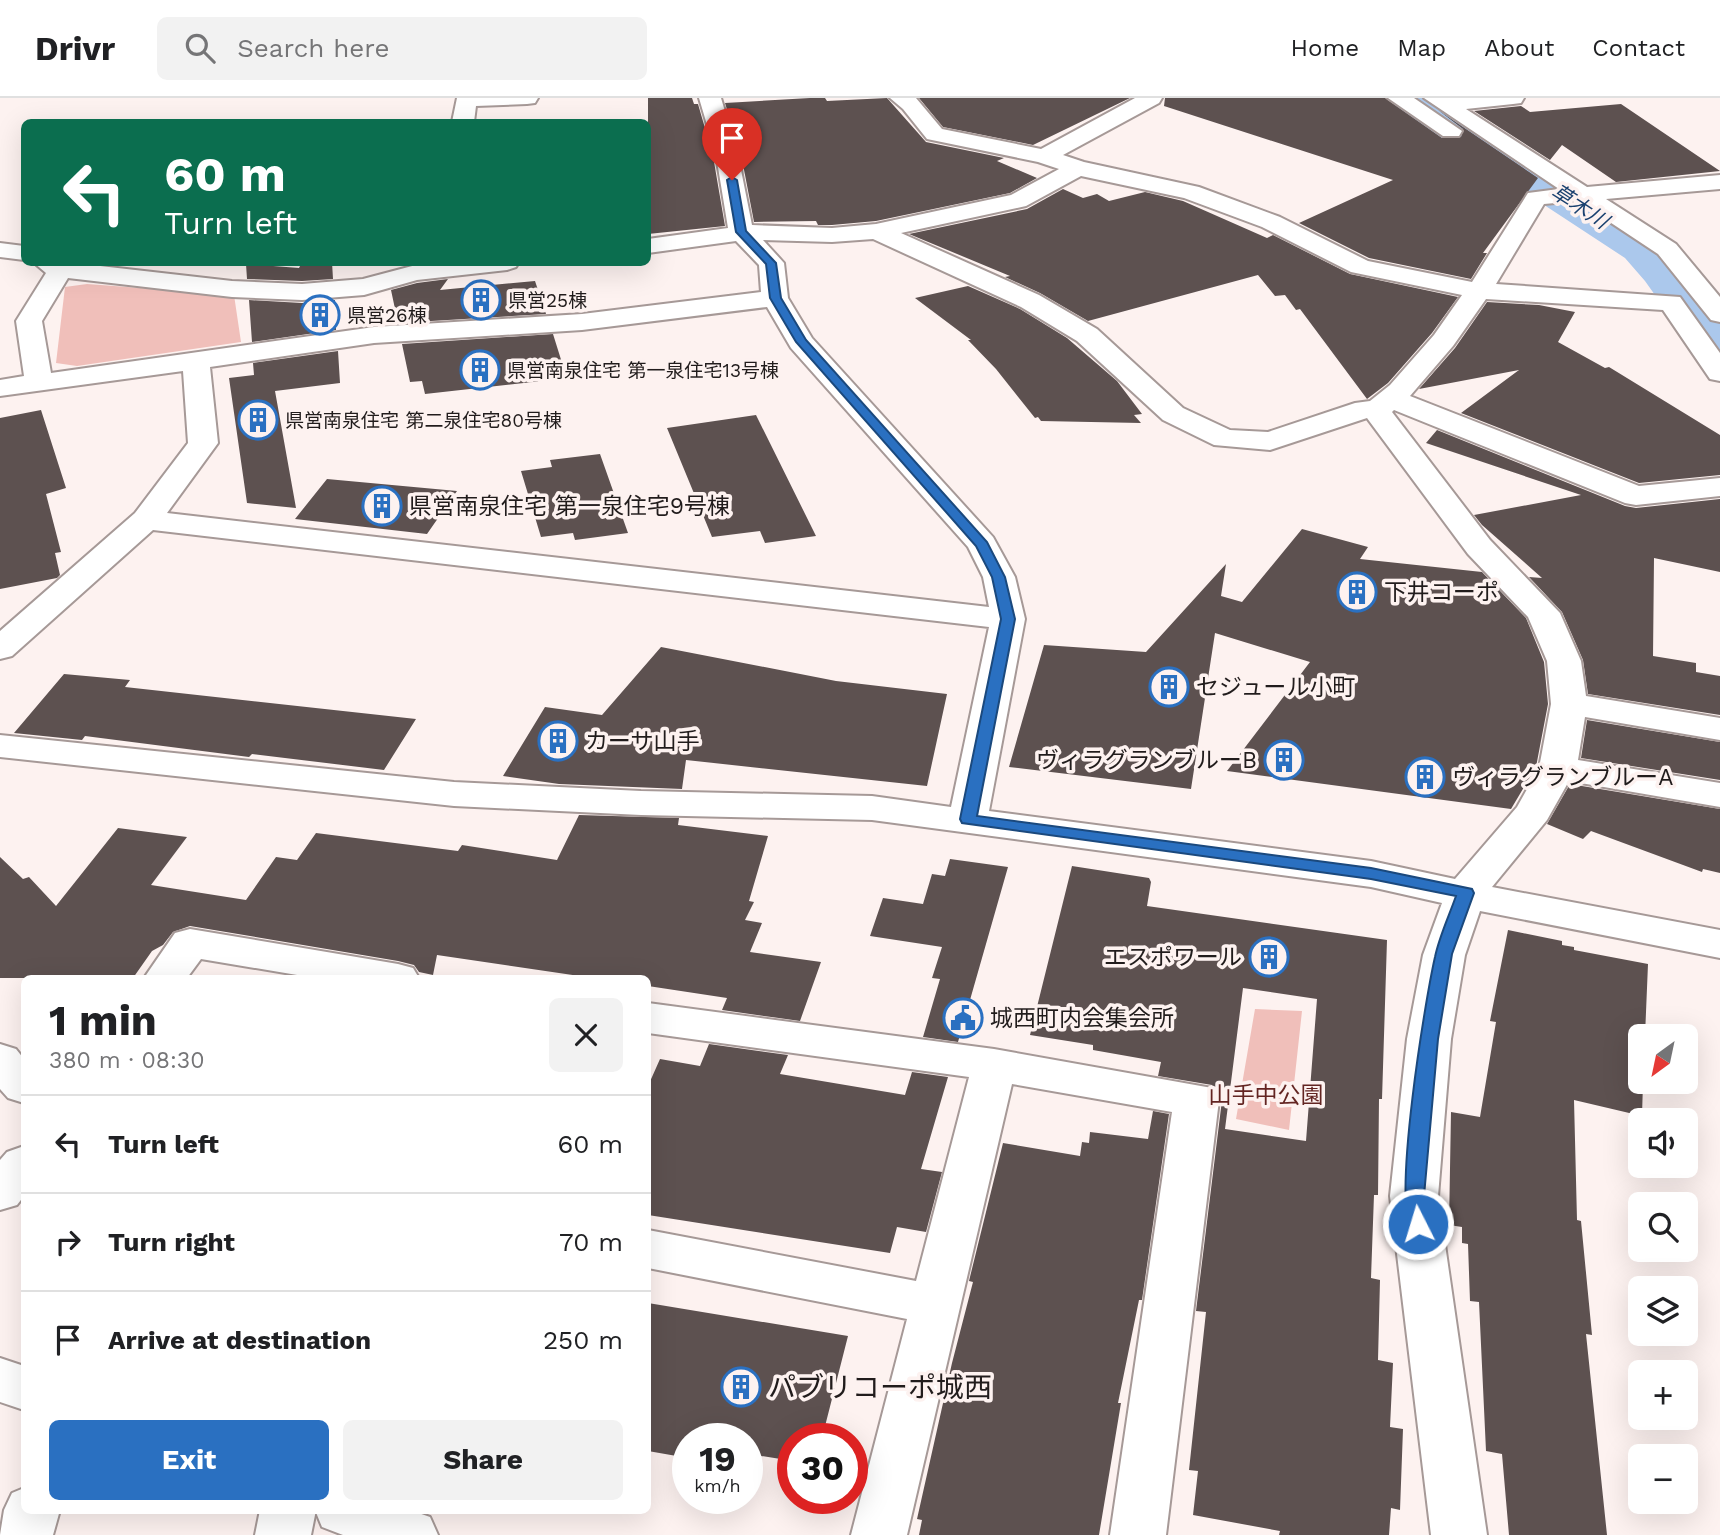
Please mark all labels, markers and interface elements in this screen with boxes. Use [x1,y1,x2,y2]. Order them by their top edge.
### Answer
search box [157,17,647,80]
text: Drivr [35,29,115,68]
icon: search [181,29,219,67]
text: Search here [237,33,390,63]
text: Home [1291,34,1359,62]
text: Map [1397,34,1446,62]
text: About [1484,34,1554,62]
text: Contact [1592,34,1685,62]
pin [702,108,762,180]
icon: arrive [713,119,751,157]
text: 60 m [164,145,286,203]
icon: left [49,147,140,238]
water label: 草木川 [1547,178,1615,235]
text: Turn left [164,204,297,242]
building icon: 県営25棟 [460,279,502,321]
place label: 県営25棟 [508,289,587,312]
building icon: 県営26棟 [299,294,341,336]
place label: 県営26棟 [347,304,427,327]
building icon: 県営南泉住宅 第一泉住宅13号棟 [459,349,501,391]
place label: 県営南泉住宅 第一泉住宅13号棟 [507,359,779,382]
building icon: 県営南泉住宅 第二泉住宅80号棟 [237,399,279,441]
place label: 県営南泉住宅 第二泉住宅80号棟 [285,409,562,432]
building icon: 県営南泉住宅 第一泉住宅9号棟 [361,485,403,527]
place label: 県営南泉住宅 第一泉住宅9号棟 [409,493,730,520]
building icon: 下井コーポ [1336,571,1378,613]
place label: 下井コーポ [1384,579,1499,606]
building icon: セジュール小町 [1148,666,1190,708]
place label: セジュール小町 [1196,674,1355,701]
building icon: カーサ山手 [537,720,579,762]
place label: カーサ山手 [585,728,700,755]
building icon: ヴィラグランブルーB [1263,739,1305,781]
place label: ヴィラグランブルーB [1036,747,1257,774]
building icon: ヴィラグランブルーA [1404,756,1446,798]
place label: ヴィラグランブルーA [1452,764,1674,791]
building icon: エスポワール [1248,936,1290,978]
place label: エスポワール [1104,944,1242,971]
text: 1 min [49,996,157,1045]
public building icon: 城西町内会集会所 [942,997,984,1039]
button: close [549,998,623,1072]
place label: 城西町内会集会所 [990,1005,1174,1032]
north arrow [1628,1024,1698,1094]
map controls [1628,1024,1698,1514]
text: 380 m · 08:30 [49,1047,205,1074]
park label: 山手中公園 [1209,1082,1324,1109]
button: sound [1628,1108,1698,1178]
icon: left [49,1125,87,1163]
text: Turn left [108,1129,219,1159]
text: 60 m [557,1129,623,1159]
position arrow [1381,1187,1455,1261]
button: search [1628,1192,1698,1262]
icon: right [49,1223,87,1261]
text: Turn right [108,1227,235,1257]
text: 70 m [559,1227,623,1257]
button: layers [1628,1276,1698,1346]
icon: arrive [49,1321,87,1359]
text: Arrive at destination [108,1325,371,1355]
text: 250 m [543,1325,623,1355]
button: + [1628,1360,1698,1430]
building icon: パブリコーポ城西 [720,1366,762,1408]
place label: パブリコーポ城西 [768,1371,992,1404]
button: Exit [49,1420,329,1500]
button: Share [343,1420,623,1500]
speed limit sign: 30 [777,1423,868,1514]
text: 19 [699,1438,736,1480]
button: − [1628,1444,1698,1514]
text: km/h [694,1475,741,1496]

